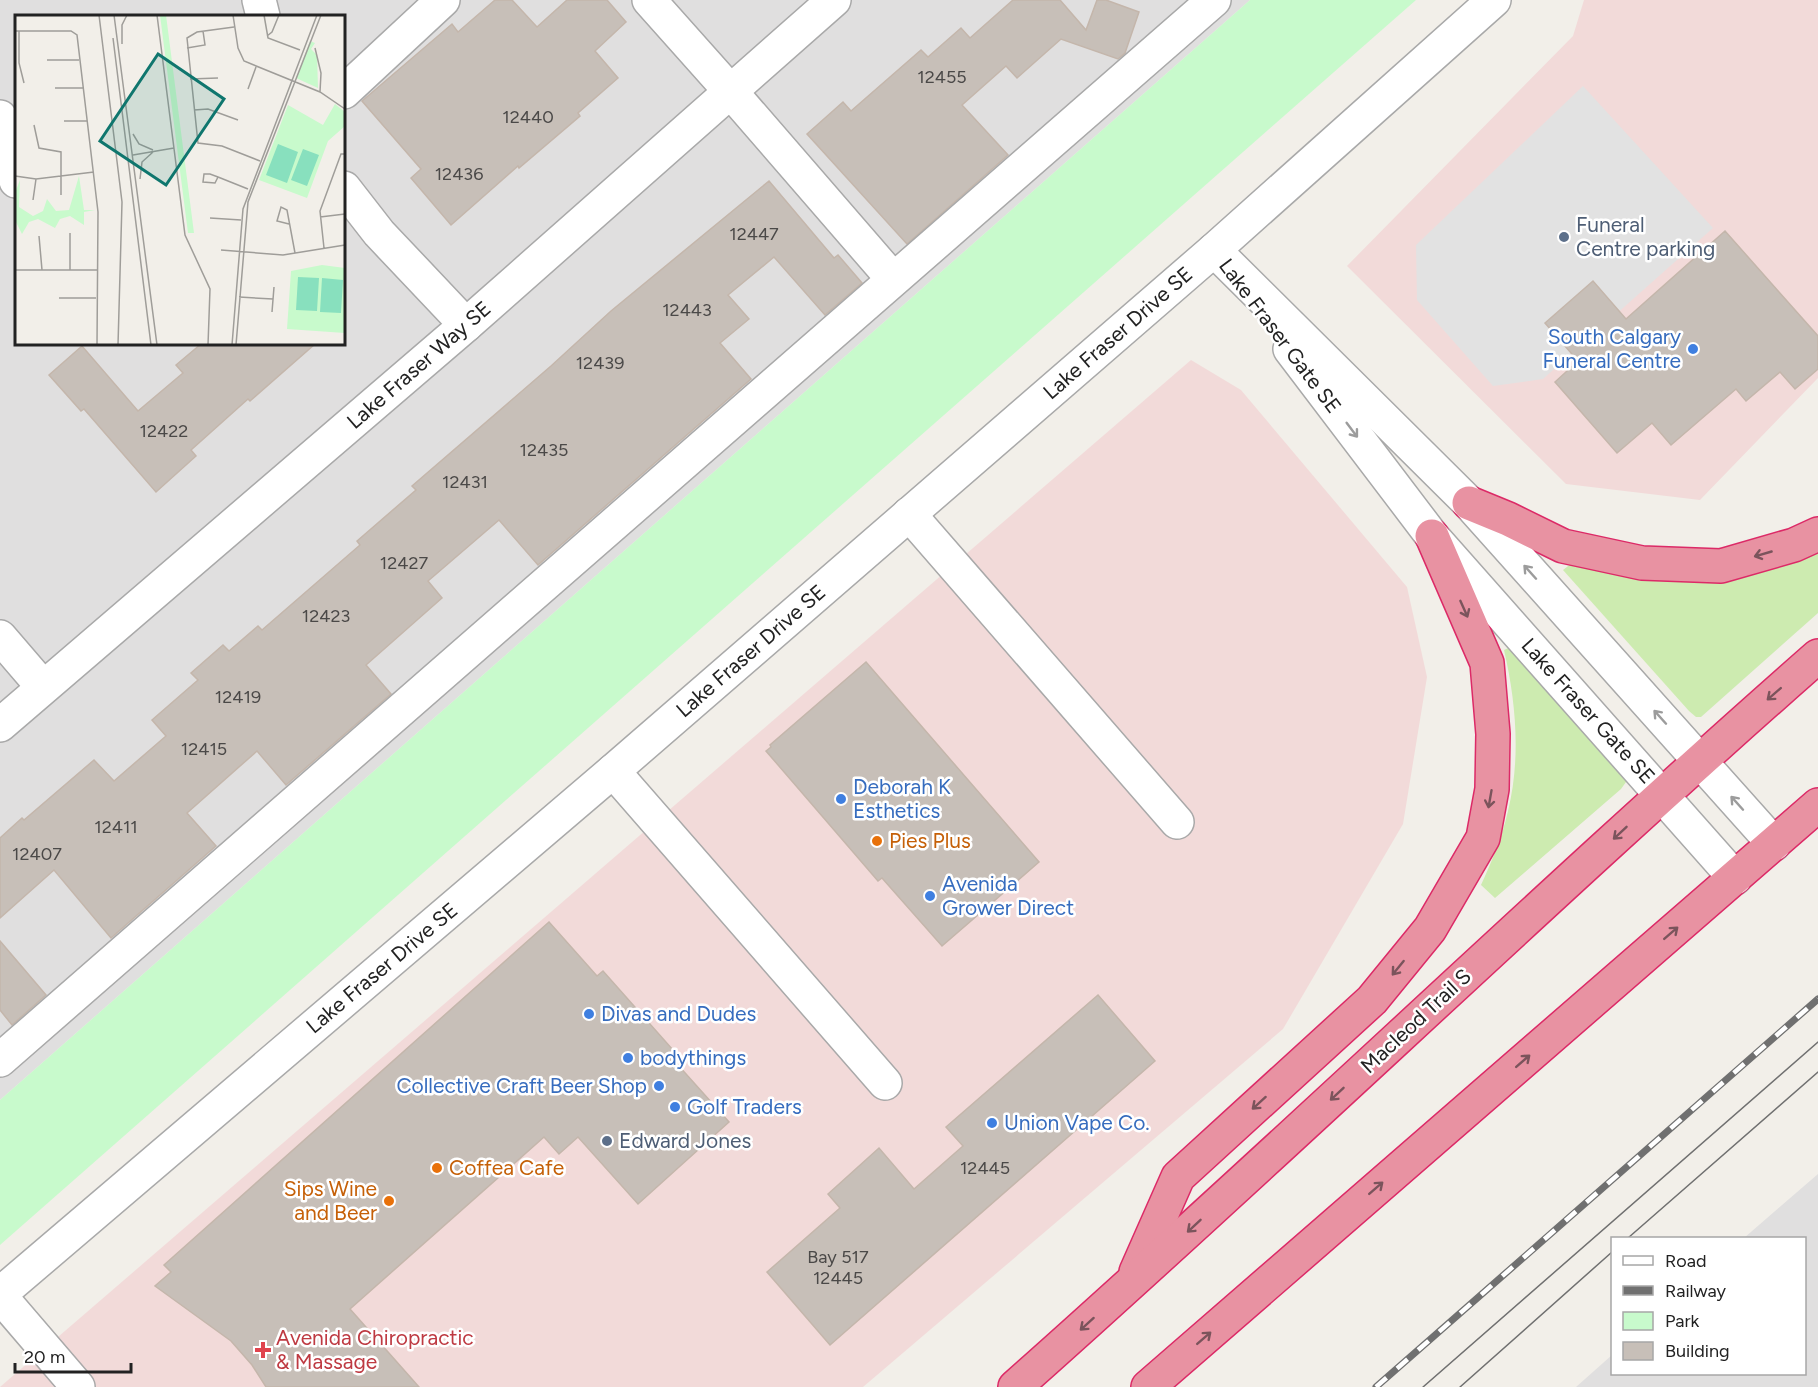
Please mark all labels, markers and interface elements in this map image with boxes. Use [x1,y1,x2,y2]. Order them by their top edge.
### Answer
inset map [15,15,345,345]
house number: 12455 [917,66,967,88]
house number: 12440 [502,106,554,128]
house number: 12436 [435,163,483,185]
place label: Funeral Centre parking [1576,212,1715,261]
house number: 12447 [729,223,779,245]
marker: Funeral Centre parking [1557,230,1571,244]
street label: Lake Fraser Gate SE [1214,253,1347,418]
street label: Lake Fraser Drive SE [1038,261,1198,404]
street label: Lake Fraser Way SE [342,295,496,434]
house number: 12443 [662,299,712,321]
place label: South Calgary Funeral Centre [1542,324,1681,373]
marker: South Calgary Funeral Centre [1686,342,1700,356]
house number: 12439 [576,352,624,374]
house number: 12422 [140,420,188,442]
one-way arrow [1345,422,1358,438]
house number: 12435 [520,439,568,461]
house number: 12431 [442,471,488,493]
one-way arrow [1754,549,1773,560]
house number: 12427 [380,552,429,574]
one-way arrow [1523,565,1537,580]
street label: Lake Fraser Drive SE [671,579,831,722]
one-way arrow [1459,599,1471,617]
house number: 12423 [302,605,350,627]
street label: Lake Fraser Gate SE [1516,633,1660,789]
house number: 12419 [215,686,261,708]
one-way arrow [1767,687,1782,701]
one-way arrow [1653,710,1667,725]
house number: 12415 [181,738,227,760]
place label: Deborah K Esthetics [853,774,951,823]
one-way arrow [1484,788,1495,808]
marker: Deborah K Esthetics [834,792,848,806]
one-way arrow [1730,795,1744,810]
house number: 12411 [94,816,138,838]
one-way arrow [1612,826,1627,840]
place label: Pies Plus [889,828,971,853]
marker: Pies Plus [870,834,884,848]
house number: 12407 [12,843,62,865]
place label: Avenida Grower Direct [942,871,1074,920]
marker: Avenida Grower Direct [923,889,937,903]
street label: Lake Fraser Drive SE [301,897,462,1038]
one-way arrow [1663,926,1678,940]
one-way arrow [1392,959,1405,975]
street label: Macleod Trail S [1355,963,1476,1078]
place label: Divas and Dudes [601,1001,756,1026]
marker: Divas and Dudes [582,1007,596,1021]
place label: bodythings [640,1045,746,1070]
marker: bodythings [621,1051,635,1065]
one-way arrow [1515,1054,1530,1068]
place label: Collective Craft Beer Shop [396,1073,647,1098]
marker: Collective Craft Beer Shop [652,1079,666,1093]
one-way arrow [1330,1087,1345,1101]
place label: Golf Traders [687,1094,802,1119]
one-way arrow [1252,1096,1267,1110]
marker: Golf Traders [668,1100,682,1114]
place label: Union Vape Co. [1004,1110,1150,1135]
marker: Union Vape Co. [985,1116,999,1130]
place label: Edward Jones [619,1128,751,1153]
marker: Edward Jones [600,1134,614,1148]
place label: Coffea Cafe [449,1155,564,1180]
house number: 12445 [960,1157,1010,1179]
marker: Coffea Cafe [430,1161,444,1175]
place label: Sips Wine and Beer [284,1176,377,1225]
one-way arrow [1368,1181,1383,1195]
marker: Sips Wine and Beer [382,1194,396,1208]
one-way arrow [1187,1219,1202,1233]
legend [1611,1237,1806,1375]
house number: Bay 517 12445 [807,1246,869,1289]
text: Road [1665,1250,1706,1272]
text: Railway [1665,1280,1727,1302]
text: Park [1665,1310,1700,1332]
one-way arrow [1079,1317,1095,1330]
place label: Avenida Chiropractic & Massage [276,1325,474,1374]
one-way arrow [1196,1331,1211,1345]
scale bar [15,1336,130,1374]
text: Building [1665,1340,1730,1362]
marker: Avenida Chiropractic & Massage [254,1341,272,1359]
text: 20 m [24,1346,65,1368]

